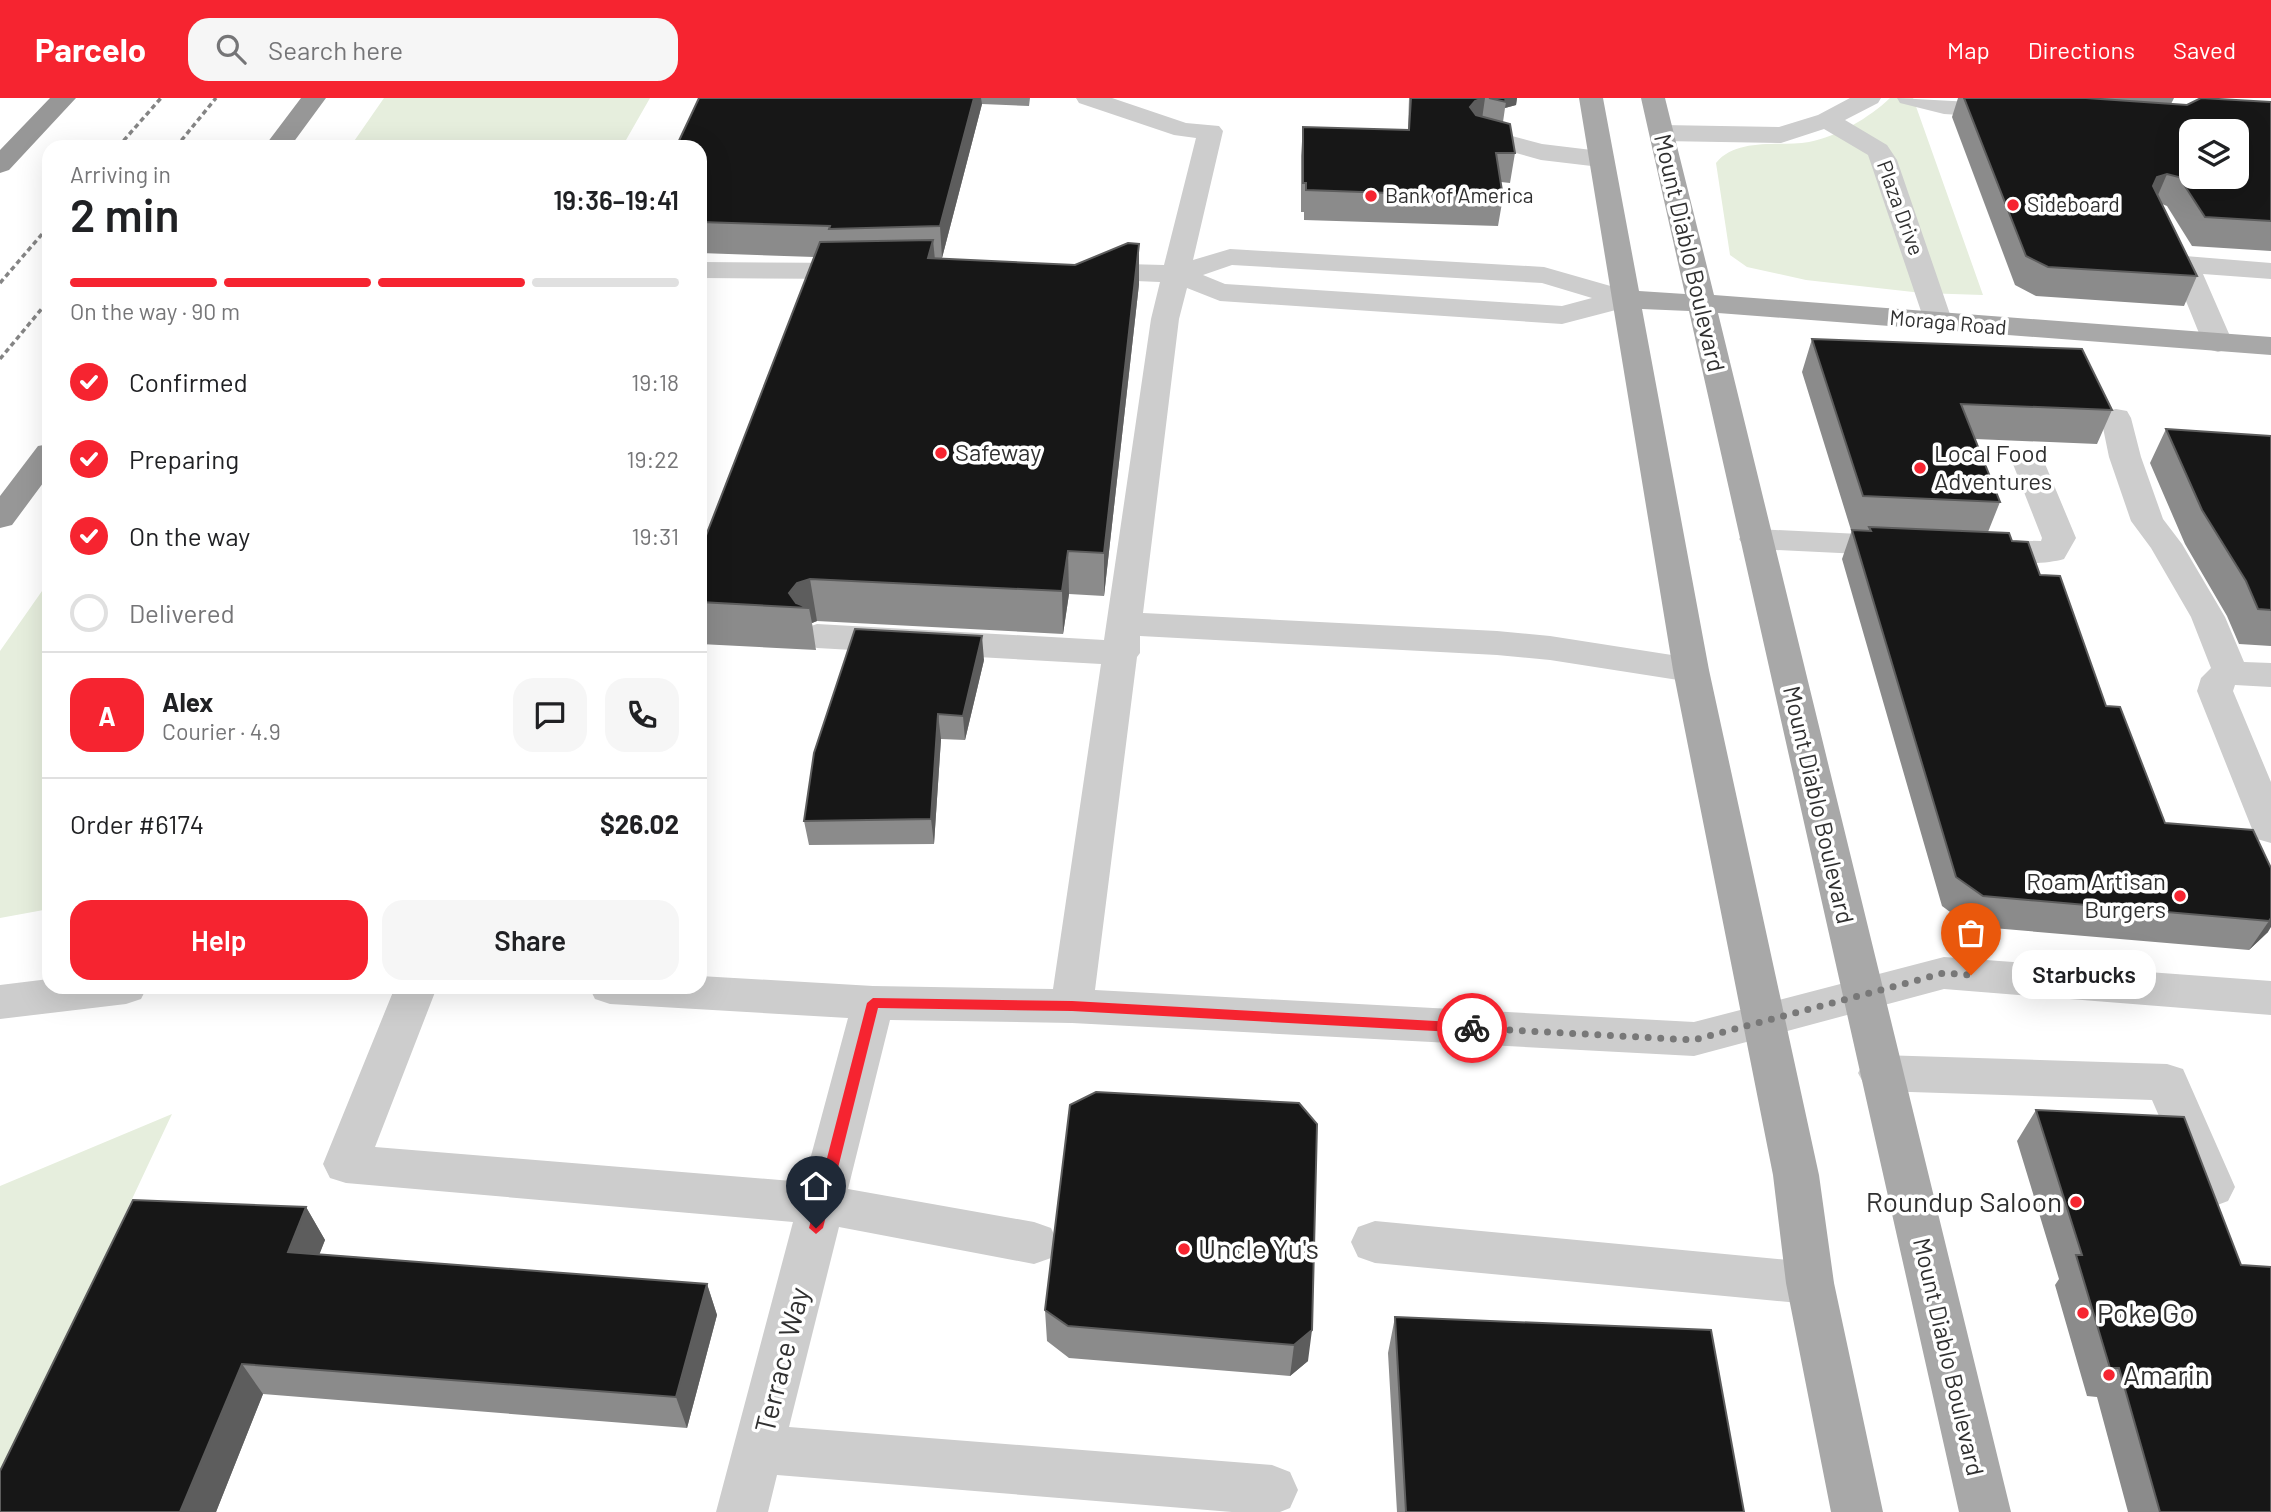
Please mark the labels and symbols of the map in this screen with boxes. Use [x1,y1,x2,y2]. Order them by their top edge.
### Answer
street label: Mount Diablo Boulevard [1649,131,1732,375]
street label: Plaza Drive [1873,157,1930,258]
place label: Bank of America [1385,182,1534,207]
marker: Bank of America [1363,188,1379,204]
place label: Sideboard [2027,191,2120,216]
marker: Sideboard [2005,197,2021,213]
street label: Moraga Road [1889,304,2008,339]
place label: Safeway [955,437,1041,466]
place label: Local Food Adventures [1934,438,2052,495]
marker: Safeway [933,445,949,461]
marker: Local Food Adventures [1912,460,1928,476]
street label: Mount Diablo Boulevard [1778,683,1861,927]
place label: Roam Artisan Burgers [2026,866,2166,923]
marker: Roam Artisan Burgers [2172,888,2188,904]
pin [1941,903,2001,975]
callout: Starbucks [2013,950,2156,1000]
courier [1437,993,1507,1063]
pin [786,1156,846,1228]
place label: Roundup Saloon [1866,1184,2062,1218]
marker: Roundup Saloon [2068,1194,2084,1210]
place label: Uncle Yu's [1198,1231,1319,1265]
street label: Mount Diablo Boulevard [1908,1235,1991,1479]
marker: Uncle Yu's [1176,1241,1192,1257]
street label: Terrace Way [747,1283,816,1436]
place label: Poke Go [2097,1295,2195,1329]
marker: Poke Go [2075,1305,2091,1321]
place label: Amarin [2123,1357,2210,1391]
marker: Amarin [2101,1367,2117,1383]

